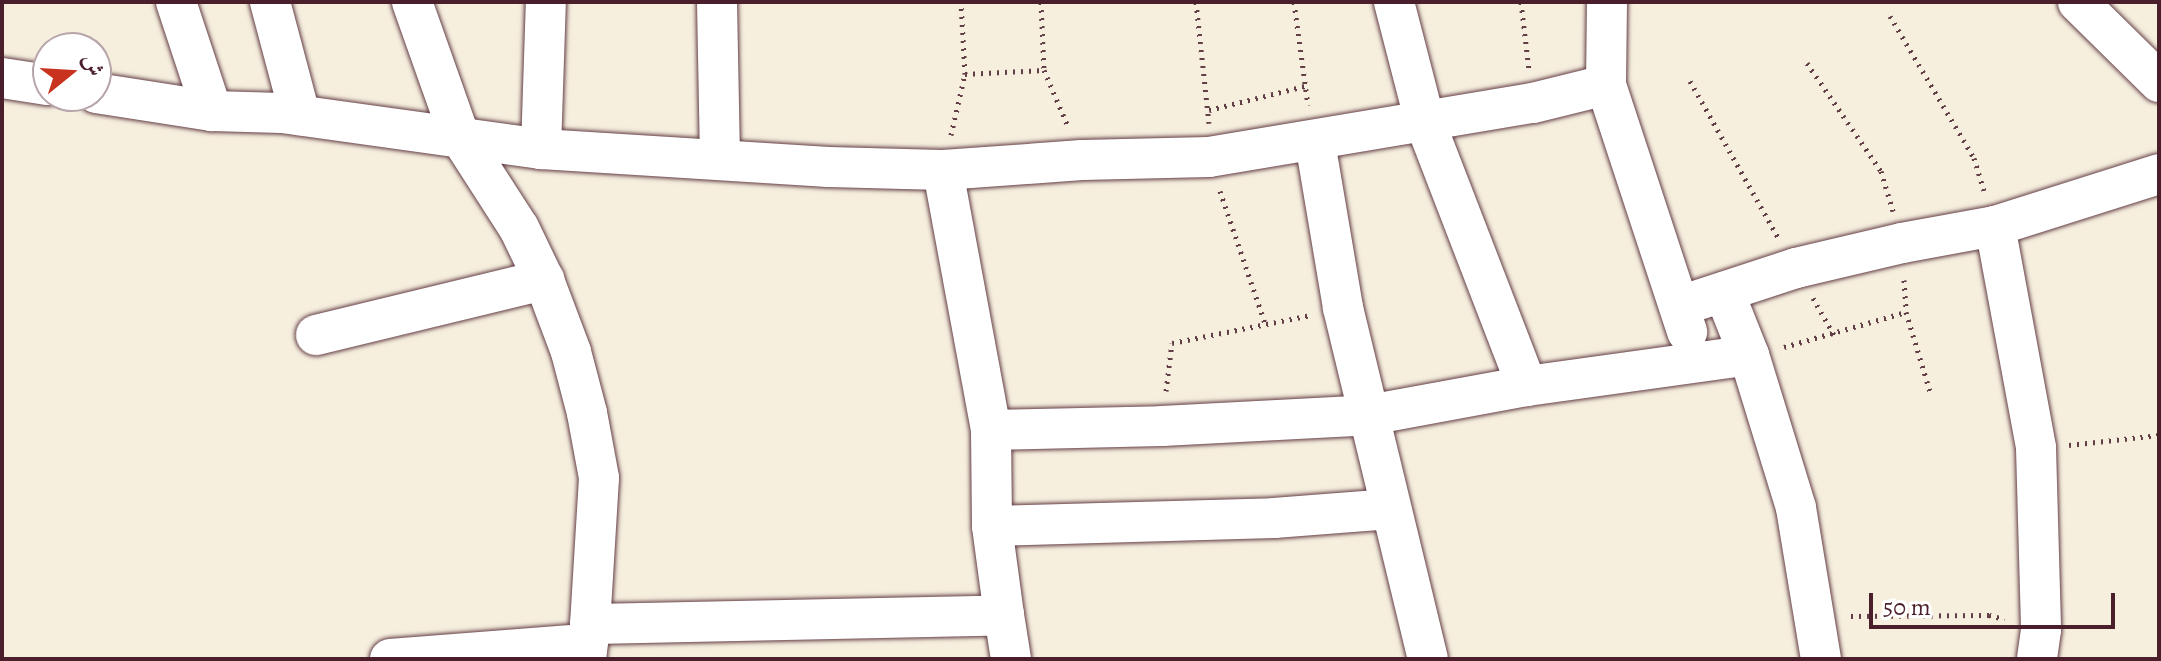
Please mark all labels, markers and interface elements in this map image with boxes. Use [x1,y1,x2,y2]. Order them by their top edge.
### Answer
north arrow [32,32,112,112]
text: ش [75,50,111,80]
scale bar [1873,577,2119,627]
text: 50 m [1883,591,1931,623]

